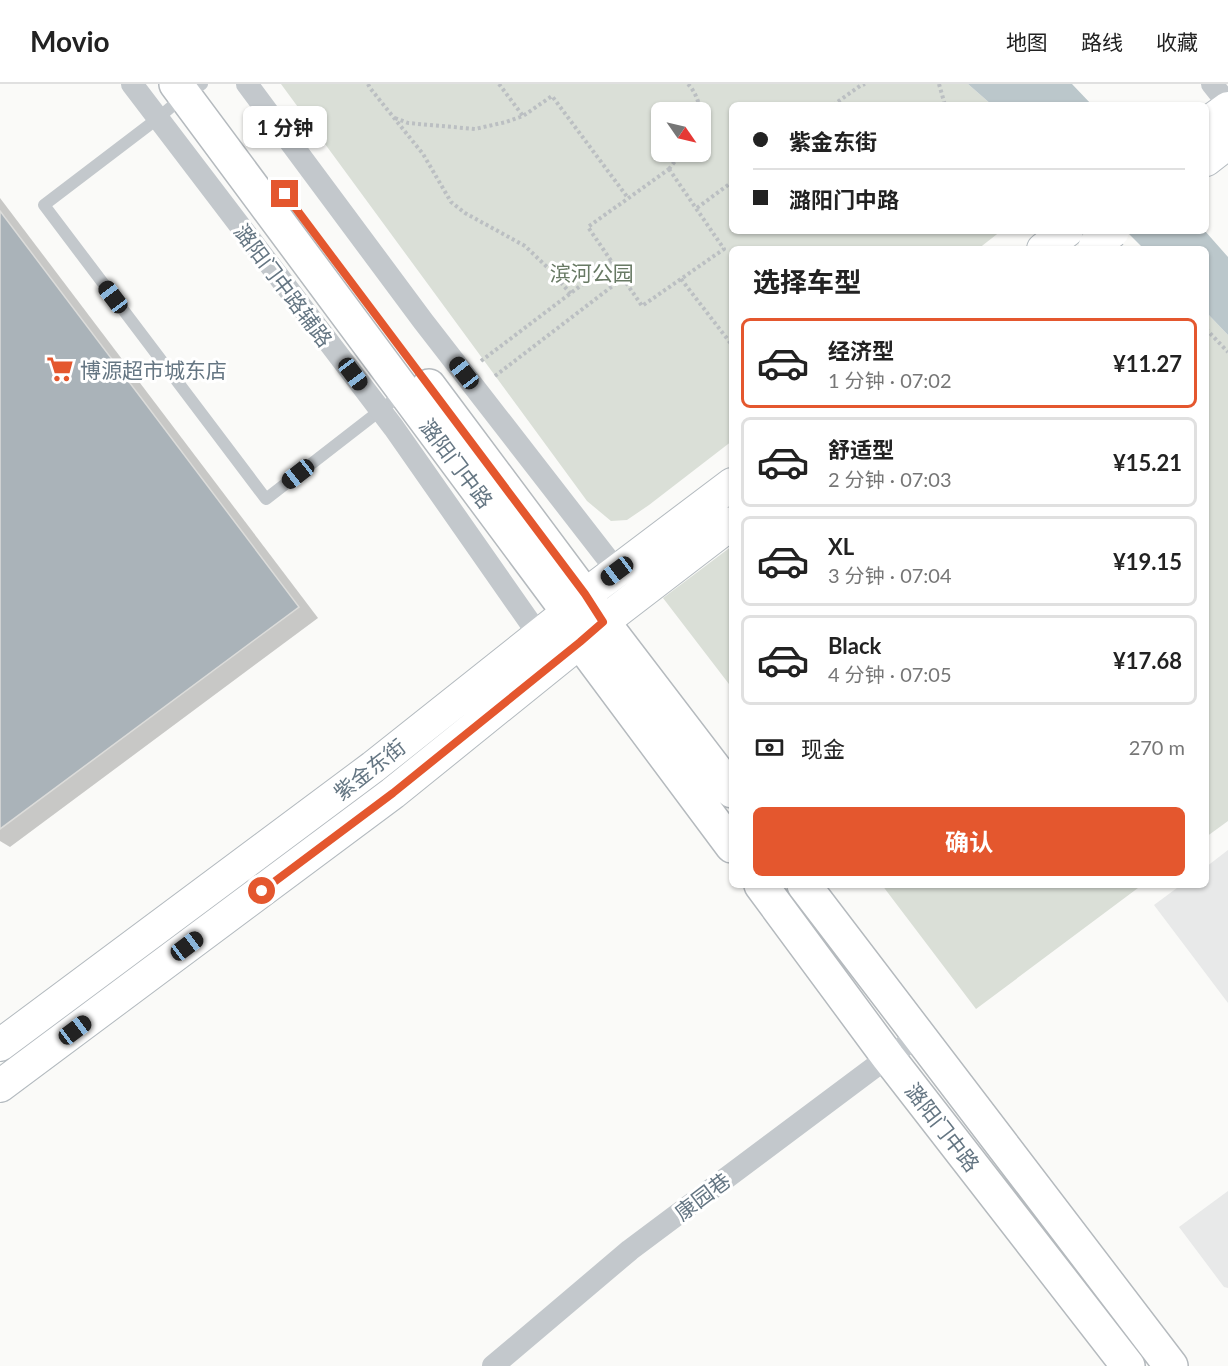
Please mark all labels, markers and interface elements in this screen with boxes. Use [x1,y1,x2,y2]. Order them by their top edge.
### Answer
text: Movio [30,24,110,58]
text: 地图 [1006,29,1048,54]
text: 路线 [1081,29,1123,54]
text: 收藏 [1156,29,1198,54]
north arrow [651,102,711,162]
map controls [651,102,711,162]
callout: 1 分钟 [243,107,327,149]
text: 1 分钟 [257,115,313,139]
text: 紫金东街 [789,128,877,155]
route end [271,180,298,207]
text: 潞阳门中路 [789,186,899,213]
street label: 潞阳门中路辅路 [230,219,338,351]
park label: 滨河公园 [550,260,634,285]
text: 选择车型 [753,265,861,298]
car [95,277,131,317]
icon: car [756,336,810,390]
text: 经济型 [828,337,894,364]
text: ¥11.27 [1113,350,1182,377]
car [446,353,482,393]
supermarket icon: 博源超市城东店 [45,354,75,384]
car [335,354,371,394]
place label: 博源超市城东店 [80,357,227,382]
text: 1 分钟 · 07:02 [828,368,952,392]
street label: 潞阳门中路 [415,414,499,512]
icon: car [756,435,810,489]
text: 舒适型 [828,436,894,463]
text: ¥15.21 [1113,449,1182,476]
car [278,456,318,492]
text: 2 分钟 · 07:03 [828,467,952,491]
text: XL [828,533,854,560]
icon: car [756,534,810,588]
text: ¥19.15 [1113,548,1182,575]
car [597,553,637,589]
text: 3 分钟 · 07:04 [828,563,952,587]
text: Black [828,632,881,659]
icon: car [756,633,810,687]
text: ¥17.68 [1113,647,1182,674]
text: 4 分钟 · 07:05 [828,662,952,686]
icon: cash [753,731,786,764]
street label: 紫金东街 [328,733,410,805]
text: 现金 [801,735,845,762]
text: 270 m [1129,735,1185,759]
button: 确认 [753,807,1185,876]
route start [248,877,275,904]
car [167,928,207,964]
car [55,1012,95,1048]
street label: 潞阳门中路 [901,1078,985,1176]
street label: 康园巷 [669,1167,735,1225]

